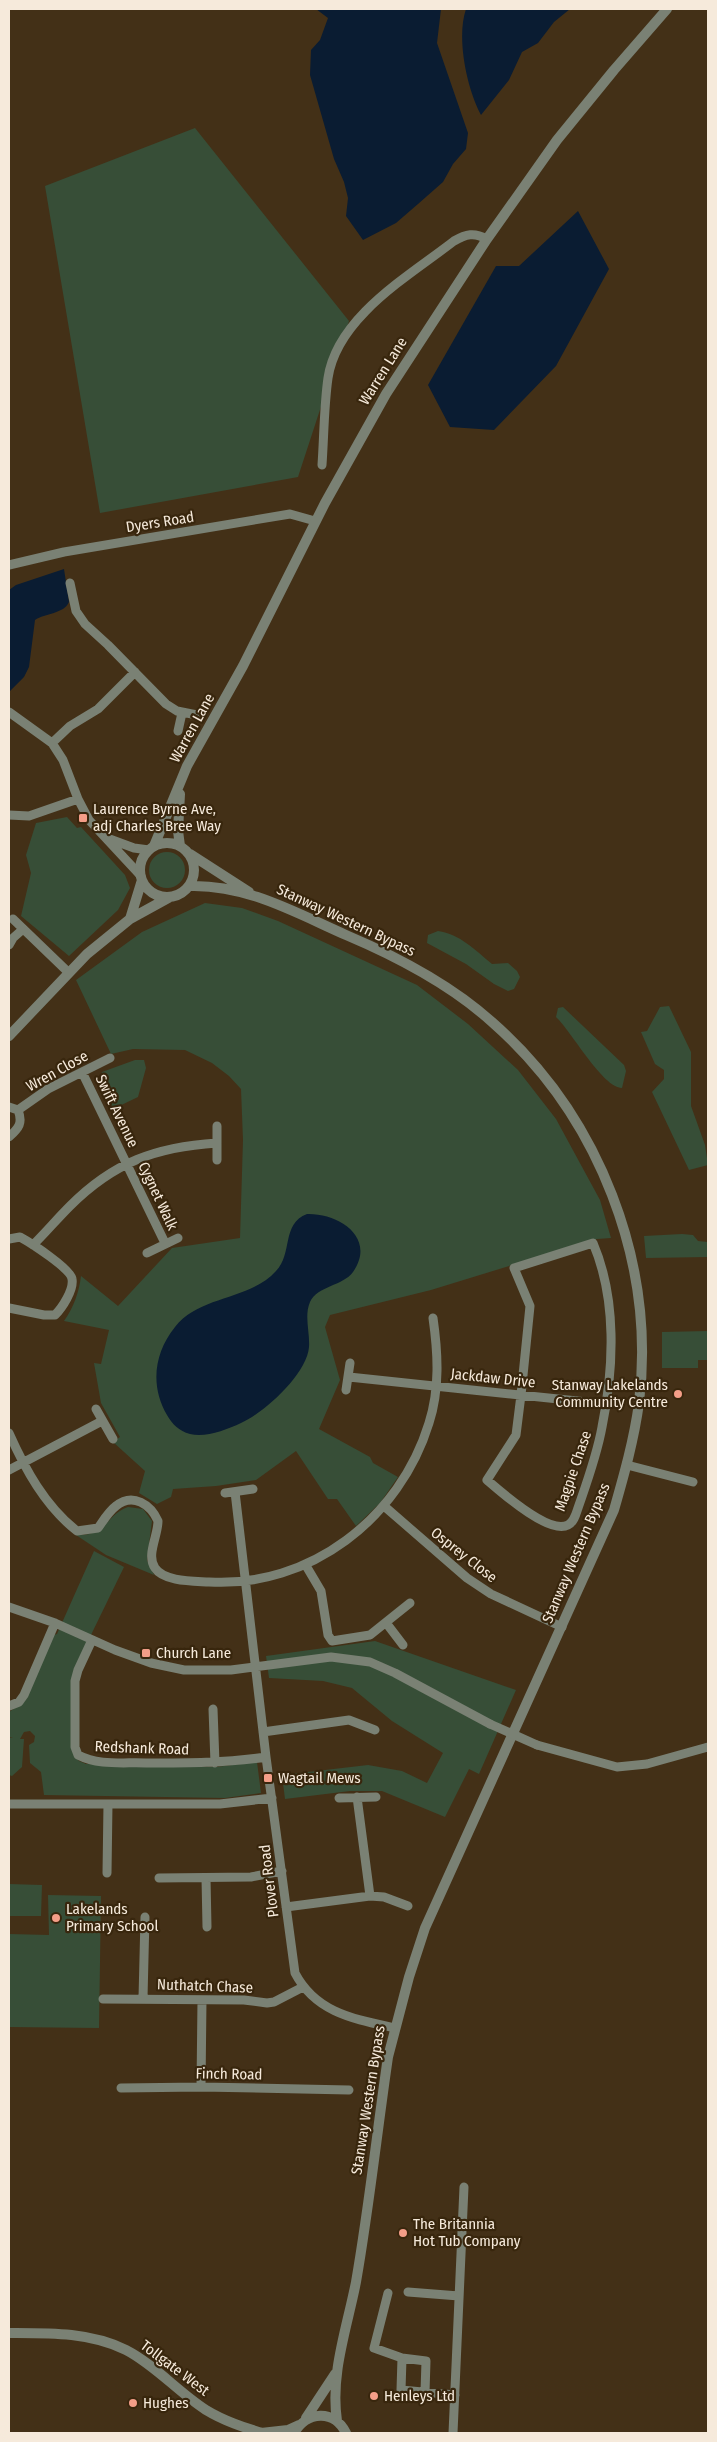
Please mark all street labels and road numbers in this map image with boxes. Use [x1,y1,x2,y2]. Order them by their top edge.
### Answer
street label: Warren Lane [355,334,411,408]
street label: Dyers Road [125,508,195,536]
street label: Warren Lane [166,690,218,766]
street label: Stanway Western Bypass [274,880,418,960]
street label: Wren Close [23,1047,91,1095]
street label: Swift Avenue [92,1071,142,1151]
street label: Cygnet Walk [134,1159,182,1233]
street label: Jackdaw Drive [450,1365,536,1391]
street label: Magpie Chase [551,1428,595,1514]
street label: Stanway Western Bypass [538,1480,614,1626]
street label: Osprey Close [427,1524,501,1586]
street label: Redshank Road [94,1737,190,1759]
street label: Plover Road [256,1844,282,1918]
street label: Nuthatch Chase [157,1975,253,1997]
street label: Stanway Western Bypass [347,2024,389,2176]
street label: Finch Road [195,2064,263,2084]
street label: Tollgate West [137,2336,213,2400]

